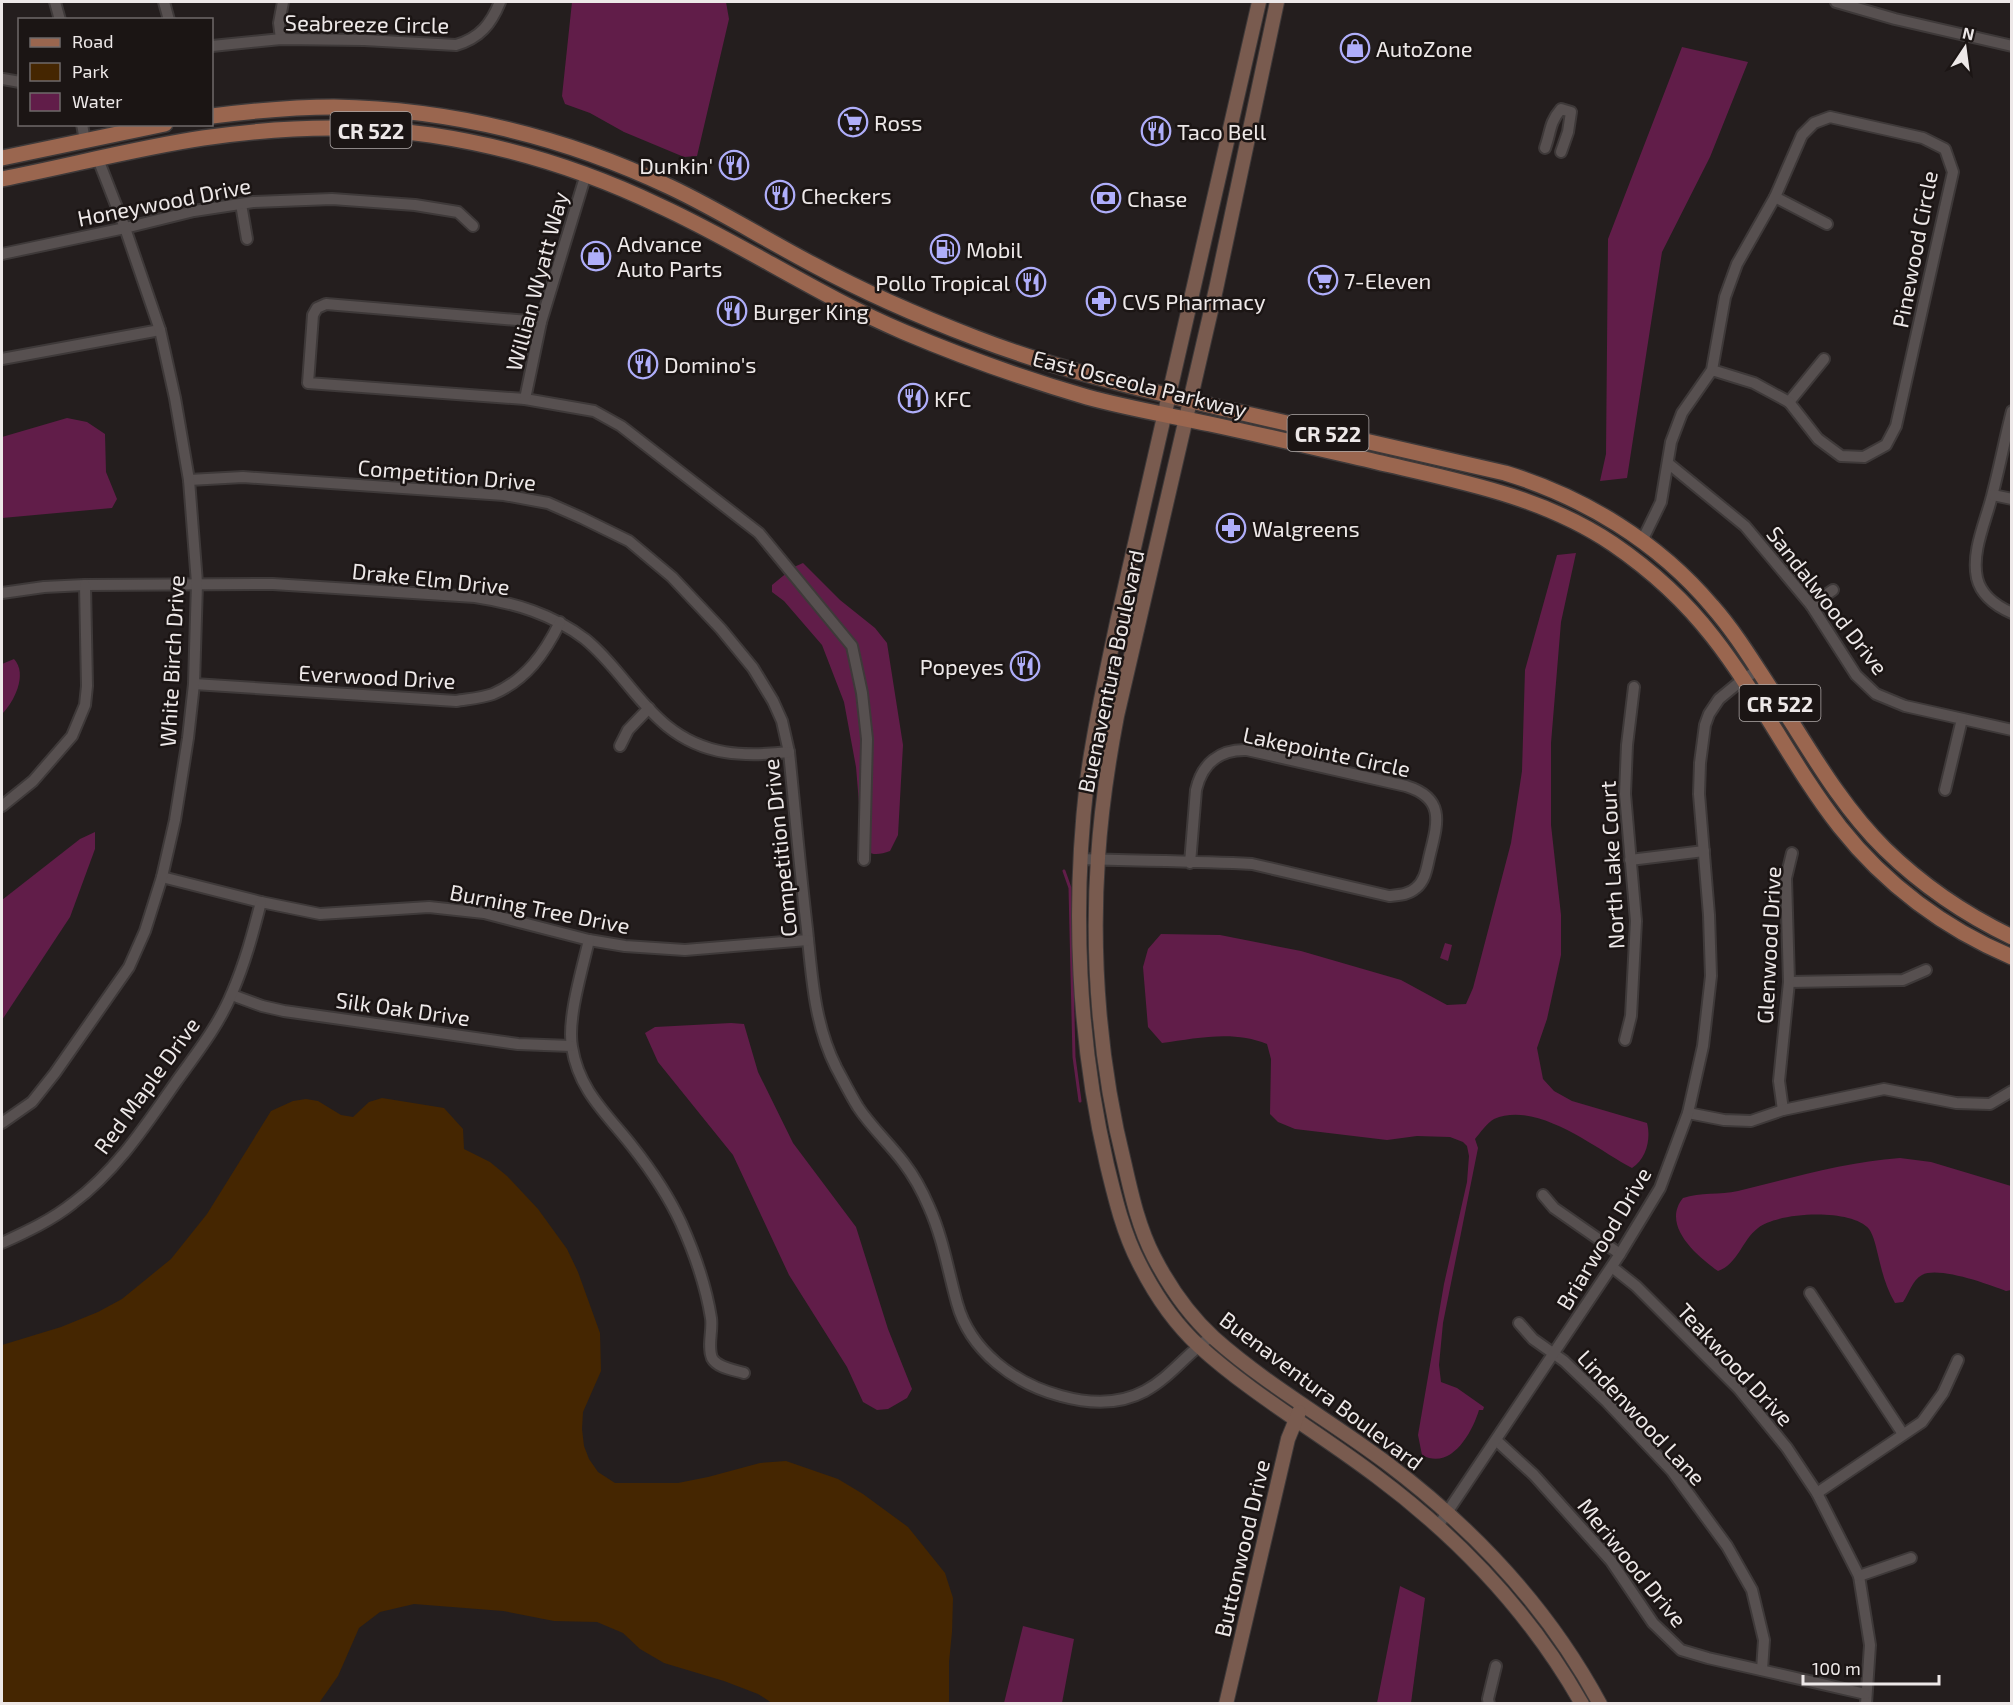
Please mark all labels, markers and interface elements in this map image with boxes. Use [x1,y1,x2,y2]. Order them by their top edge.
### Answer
street label: Seabreeze Circle [285,9,449,37]
legend [18,18,213,126]
north arrow [1935,18,1995,78]
text: N [1961,22,1976,43]
text: Road [72,30,113,52]
shop icon: AutoZone [1339,32,1371,64]
place label: AutoZone [1376,35,1473,61]
text: Park [72,60,109,82]
text: Water [72,90,122,112]
supermarket icon: Ross [837,106,869,138]
place label: Ross [874,109,922,135]
road number: CR 522 [330,112,412,148]
restaurant icon: Taco Bell [1140,115,1172,147]
place label: Taco Bell [1177,118,1267,144]
restaurant icon: Dunkin' [718,149,750,181]
place label: Dunkin' [639,152,713,178]
street label: Pinewood Circle [1886,168,1942,330]
street label: Honeywood Drive [75,171,253,231]
restaurant icon: Checkers [764,179,796,211]
place label: Checkers [801,182,892,208]
bank icon: Chase [1090,182,1122,214]
place label: Chase [1127,185,1187,211]
street label: Willian Wyatt Way [500,188,573,373]
place label: Advance Auto Parts [617,230,722,281]
fuel station icon: Mobil [929,233,961,265]
place label: Mobil [966,236,1023,262]
shop icon: Advance Auto Parts [580,240,612,272]
supermarket icon: 7-Eleven [1307,264,1339,296]
restaurant icon: Pollo Tropical [1015,266,1047,298]
place label: 7-Eleven [1344,267,1431,293]
place label: Pollo Tropical [875,269,1010,295]
pharmacy icon: CVS Pharmacy [1085,285,1117,317]
place label: CVS Pharmacy [1122,288,1266,314]
restaurant icon: Burger King [716,295,748,327]
place label: Burger King [753,298,869,324]
street label: East Osceola Parkway [1030,344,1250,422]
restaurant icon: Domino's [627,348,659,380]
place label: Domino's [664,351,757,377]
restaurant icon: KFC [897,382,929,414]
place label: KFC [934,385,971,411]
road number: CR 522 [1288,415,1368,451]
street label: Competition Drive [357,453,537,495]
pharmacy icon: Walgreens [1215,512,1247,544]
place label: Walgreens [1252,515,1360,541]
street label: Sandalwood Drive [1762,521,1894,679]
street label: Buenaventura Boulevard [1072,547,1148,795]
street label: Drake Elm Drive [351,557,511,599]
street label: White Birch Drive [154,574,188,748]
restaurant icon: Popeyes [1009,650,1041,682]
place label: Popeyes [920,653,1004,679]
street label: Everwood Drive [298,659,456,693]
road number: CR 522 [1740,685,1820,721]
street label: Lakepointe Circle [1241,721,1413,781]
street label: Competition Drive [757,758,801,938]
street label: North Lake Court [1594,780,1628,950]
street label: Glenwood Drive [1751,866,1785,1024]
street label: Burning Tree Drive [448,878,632,938]
street label: Silk Oak Drive [334,986,472,1030]
street label: Red Maple Drive [88,1012,204,1158]
street label: Briarwood Drive [1550,1162,1656,1314]
street label: Teakwood Drive [1673,1297,1799,1431]
street label: Buenaventura Boulevard [1215,1305,1429,1475]
street label: Lindenwood Lane [1573,1344,1711,1490]
street label: Buttonwood Drive [1208,1457,1274,1639]
street label: Meriwood Drive [1573,1492,1693,1632]
scale bar [1803,1648,1940,1686]
text: 100 m [1812,1657,1861,1679]

